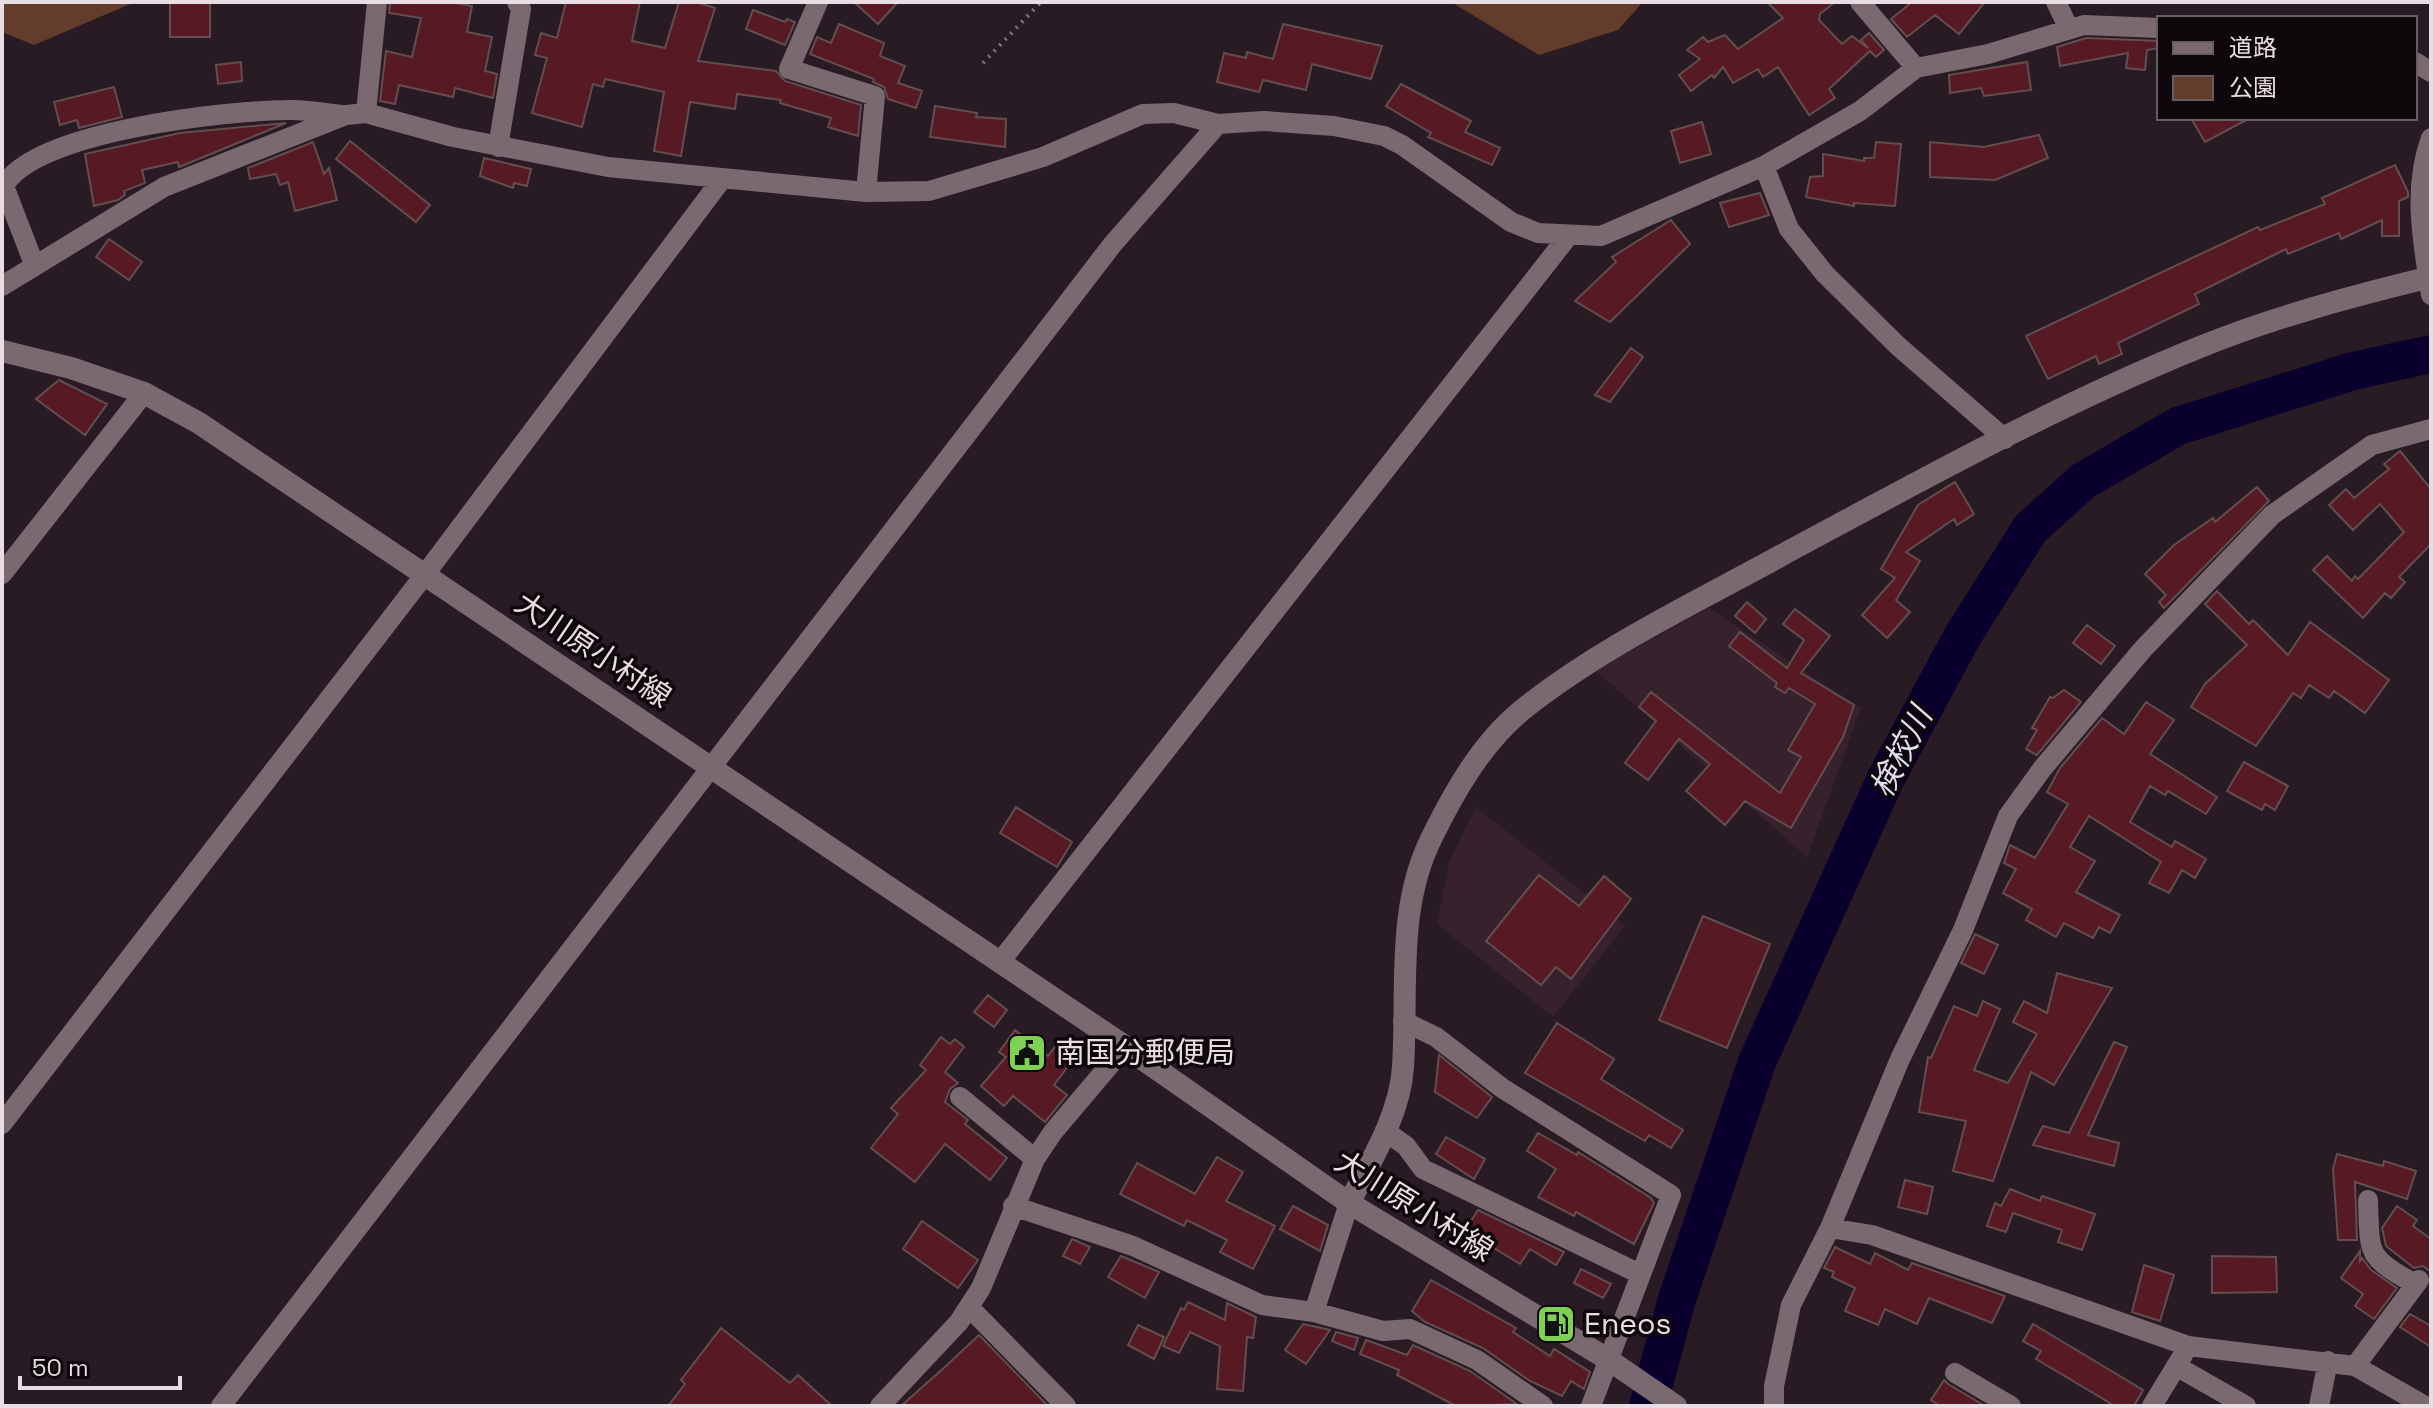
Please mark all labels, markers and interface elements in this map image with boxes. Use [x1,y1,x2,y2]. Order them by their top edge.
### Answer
legend [2157,16,2417,120]
text: 道路 [2229,32,2277,63]
text: 公園 [2229,72,2277,103]
street label: 大川原小村線 [508,583,679,716]
water label: 検校川 [1861,697,1942,804]
public building icon: 南国分郵便局 [1006,1032,1048,1074]
place label: 南国分郵便局 [1055,1033,1235,1072]
street label: 大川原小村線 [1328,1141,1501,1270]
fuel station icon: Eneos [1535,1303,1577,1345]
place label: Eneos [1584,1304,1671,1343]
scale bar [20,1340,180,1390]
text: 50 m [32,1352,89,1383]

